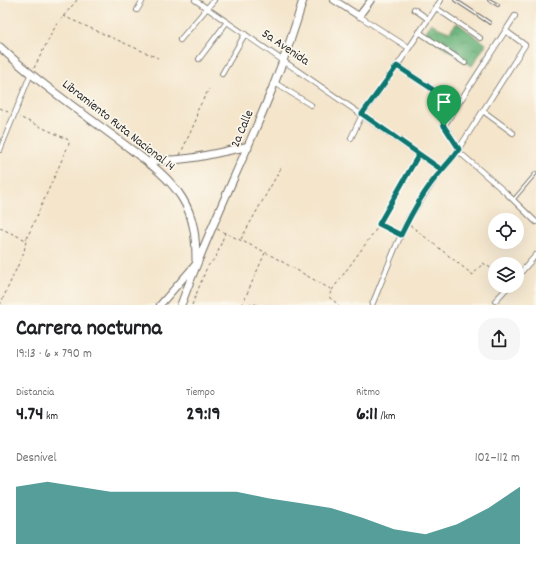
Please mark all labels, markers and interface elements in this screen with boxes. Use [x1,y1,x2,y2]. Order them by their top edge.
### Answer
street label: 5a Avenida [257,25,313,71]
street label: Libramiento Ruta Nacional 14 [57,76,179,176]
pin [427,85,461,126]
icon: arrive [433,91,455,113]
street label: 2a Calle [227,107,260,151]
map controls [488,213,524,293]
button: locate [488,213,524,249]
button: layers [488,257,524,293]
text: Carrera nocturna [16,314,162,345]
button: share [478,318,520,360]
text: 19:13 · 6 × 790 m [16,345,92,364]
text: Distancia [16,385,54,401]
text: Tiempo [186,385,215,401]
text: Ritmo [356,385,380,401]
text: 4.74 [16,401,44,429]
text: 29:19 [186,401,221,429]
text: 6:11 [356,401,378,429]
text: km [44,409,58,425]
text: /km [378,409,396,425]
text: Desnivel [16,449,57,468]
text: 102–112 m [475,449,520,468]

